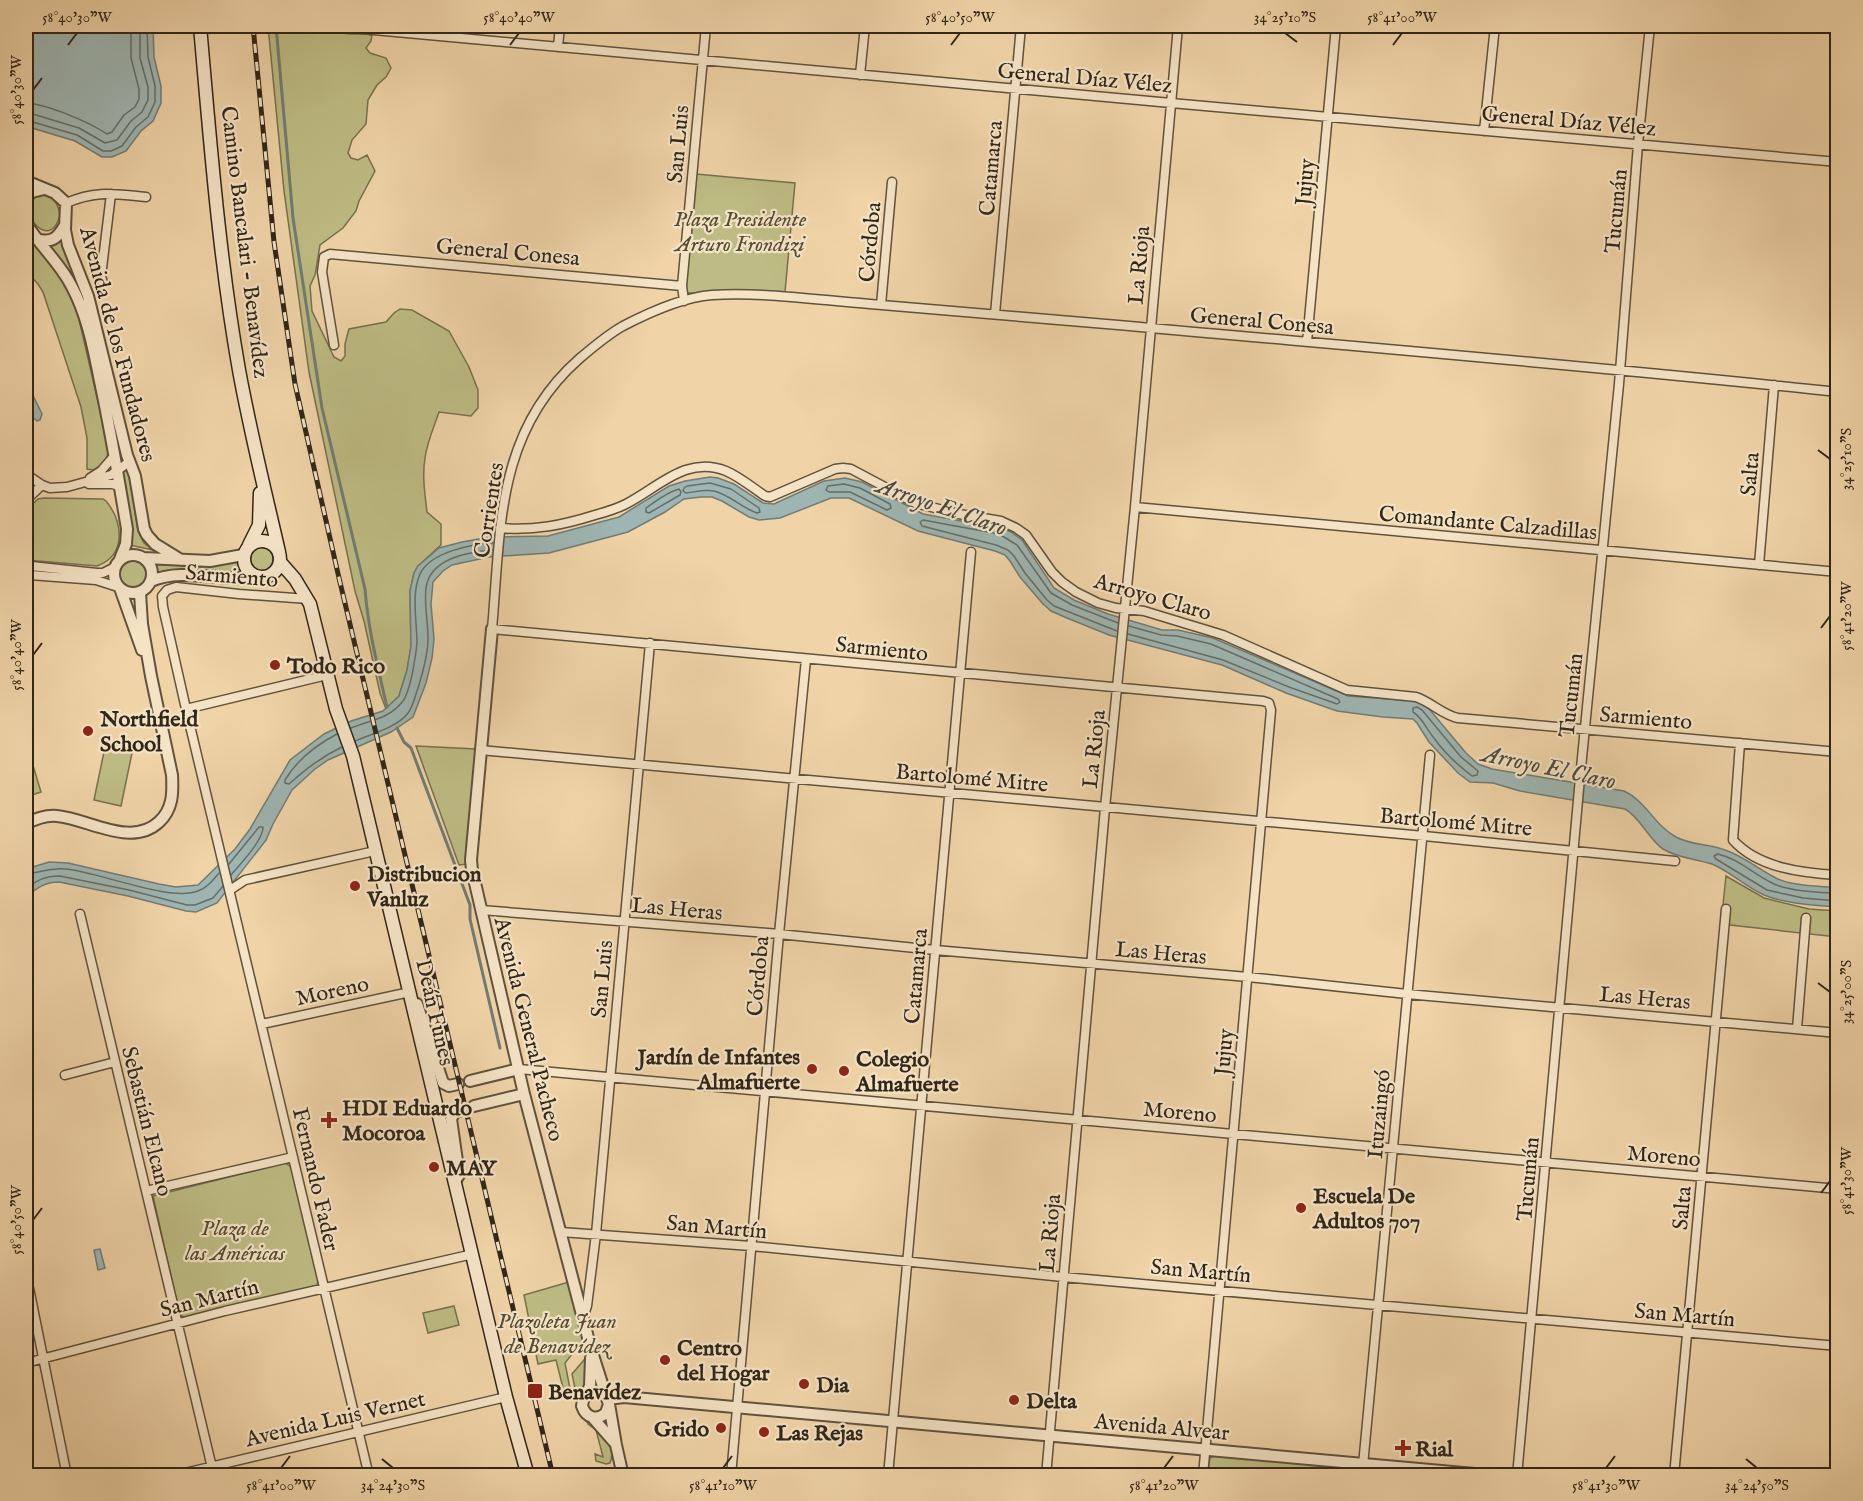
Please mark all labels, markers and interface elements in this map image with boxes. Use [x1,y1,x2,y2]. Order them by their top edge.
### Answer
text: 58°40'30"W [42,8,113,27]
text: 58°40'40"W [483,8,555,27]
text: 58°40'50"W [925,8,995,27]
text: 34°25'10"S [1254,8,1316,27]
text: 58°41'00"W [1367,8,1438,27]
text: 58°40'30"W [7,54,26,125]
street label: General Díaz Vélez [996,57,1173,101]
street label: General Díaz Vélez [1480,100,1657,144]
street label: San Luis [662,104,696,184]
street label: Camino Bancalari - Benavídez [213,105,275,380]
street label: Catamarca [974,119,1010,217]
street label: Jujuy [1290,157,1322,210]
street label: Tucumán [1599,168,1635,255]
street label: Córdoba [854,200,888,283]
park label: Plaza Presidente Arturo Frondizi [673,206,807,259]
street label: Avenida de los Fundadores [72,223,162,465]
street label: La Rioja [1123,224,1157,306]
street label: General Conesa [435,233,581,273]
street label: General Conesa [1189,302,1335,342]
text: 34°25'10"S [1837,428,1856,490]
street label: Salta [1735,451,1767,497]
street label: Corrientes [469,460,511,560]
water label: Arroyo El Claro [869,470,1011,544]
street label: Comandante Calzadillas [1378,501,1598,547]
street label: Sarmiento [184,559,279,595]
street label: Arroyo Claro [1089,568,1215,628]
text: 58°41'20"W [1837,581,1856,651]
text: 58°40'40"W [7,619,26,691]
street label: Sarmiento [834,631,930,669]
street label: Tucumán [1554,651,1590,739]
place label: Todo Rico [286,653,385,681]
marker: Todo Rico [268,658,282,672]
street label: Sarmiento [1598,701,1693,737]
place label: Northfield School [99,706,199,759]
street label: La Rioja [1077,708,1113,790]
marker: Northfield School [81,724,95,738]
water label: Arroyo El Claro [1476,739,1619,798]
street label: Bartolomé Mitre [894,758,1049,800]
street label: Bartolomé Mitre [1378,802,1533,844]
place label: Distribucion Vanluz [366,861,482,914]
marker: Distribucion Vanluz [348,879,362,893]
street label: Las Heras [630,892,724,928]
street label: Avenida General Pacheco [486,913,570,1145]
street label: Catamarca [899,927,935,1025]
street label: Córdoba [742,934,776,1017]
street label: Las Heras [1114,936,1208,972]
street label: San Luis [586,939,620,1019]
street label: Deán Funes [408,956,460,1069]
text: 34°25'00"S [1837,960,1856,1024]
street label: Moreno [293,971,372,1013]
street label: Las Heras [1598,981,1692,1017]
street label: Jujuy [1209,1027,1241,1080]
street label: Sebastián Elcano [114,1044,178,1200]
place label: Jardín de Infantes Almafuerte [635,1044,800,1097]
place label: Colegio Almafuerte [855,1046,959,1099]
marker: Jardín de Infantes Almafuerte [805,1062,819,1076]
marker: Colegio Almafuerte [837,1064,851,1078]
street label: Ituzaingó [1362,1068,1398,1160]
place label: HDI Eduardo Mocoroa [342,1095,472,1148]
street label: Moreno [1142,1096,1218,1130]
street label: Fernando Fader [285,1105,345,1254]
marker: HDI Eduardo Mocoroa [320,1111,338,1129]
street label: Tucumán [1511,1136,1547,1223]
street label: Moreno [1626,1140,1702,1174]
text: 58°41'30"W [1837,1146,1856,1215]
place label: MAY [446,1155,498,1183]
marker: MAY [427,1160,441,1174]
place label: Escuela De Adultos 707 [1312,1183,1420,1236]
text: 58°40'50"W [7,1185,26,1255]
street label: Salta [1667,1185,1699,1231]
street label: La Rioja [1034,1192,1068,1274]
marker: Escuela De Adultos 707 [1294,1201,1308,1215]
street label: San Martín [665,1210,768,1246]
park label: Plaza de las Américas [185,1215,286,1268]
street label: San Martín [1149,1254,1252,1290]
street label: San Martín [157,1273,262,1325]
street label: San Martín [1633,1298,1736,1334]
park label: Plazoleta Juan de Benavídez [497,1308,617,1361]
place label: Centro del Hogar [677,1335,770,1388]
marker: Centro del Hogar [658,1353,672,1367]
place label: Dia [816,1372,850,1400]
marker: Dia [797,1377,811,1391]
place label: Benavídez [548,1379,642,1407]
marker: Benavídez [526,1382,544,1400]
street label: Avenida Luis Vernet [242,1386,429,1455]
place label: Delta [1026,1388,1077,1416]
marker: Delta [1007,1393,1021,1407]
street label: Avenida Alvear [1092,1408,1231,1448]
place label: Grido [654,1416,709,1444]
place label: Las Rejas [776,1420,863,1448]
marker: Grido [714,1421,728,1435]
marker: Las Rejas [757,1425,771,1439]
place label: Rial [1415,1436,1454,1464]
marker: Rial [1396,1441,1410,1455]
text: 58°41'00"W [246,1476,317,1495]
text: 34°24'30"S [361,1476,425,1495]
text: 58°41'10"W [689,1476,758,1495]
text: 58°41'20"W [1129,1476,1199,1495]
text: 58°41'30"W [1572,1476,1641,1495]
text: 34°24'50"S [1725,1476,1789,1495]

